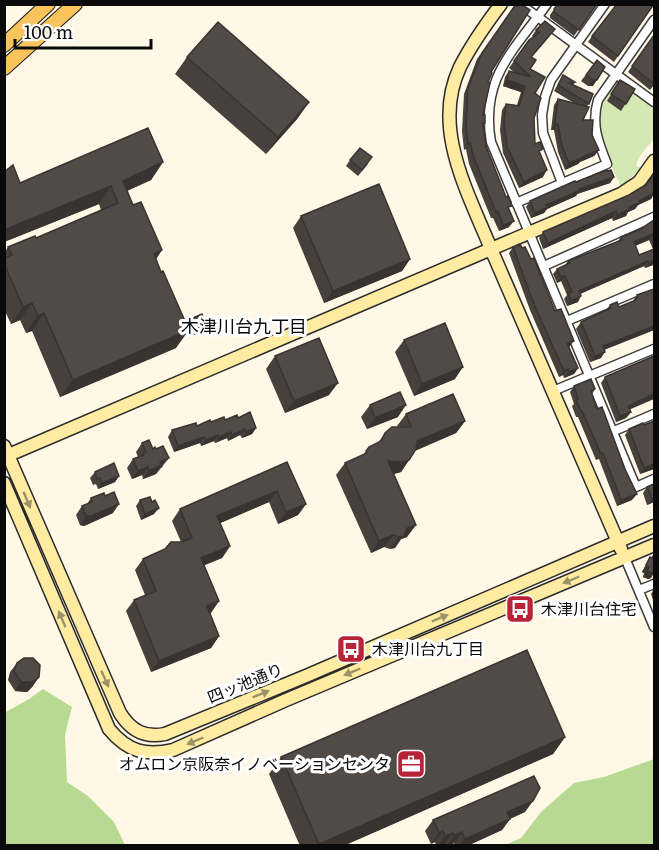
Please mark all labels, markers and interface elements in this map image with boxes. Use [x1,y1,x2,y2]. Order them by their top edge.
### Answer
scale bar [15,12,152,50]
text: 100 m [24,18,73,45]
district label: 木津川台九丁目 [181,312,307,339]
one-way arrow [23,491,33,509]
one-way arrow [561,575,579,585]
bus stop icon: 木津川台住宅 [504,593,536,625]
place label: 木津川台住宅 [541,596,637,620]
one-way arrow [58,610,67,627]
one-way arrow [431,613,449,622]
bus stop icon: 木津川台九丁目 [335,633,367,665]
place label: 木津川台九丁目 [372,636,484,660]
street label: 四ッ池通り [203,656,286,708]
one-way arrow [343,667,361,677]
one-way arrow [100,671,109,688]
one-way arrow [252,689,270,699]
one-way arrow [186,737,204,746]
office icon: オムロン京阪奈イノベーションセンタ [395,748,427,780]
place label: オムロン京阪奈イノベーションセンタ [119,751,390,775]

